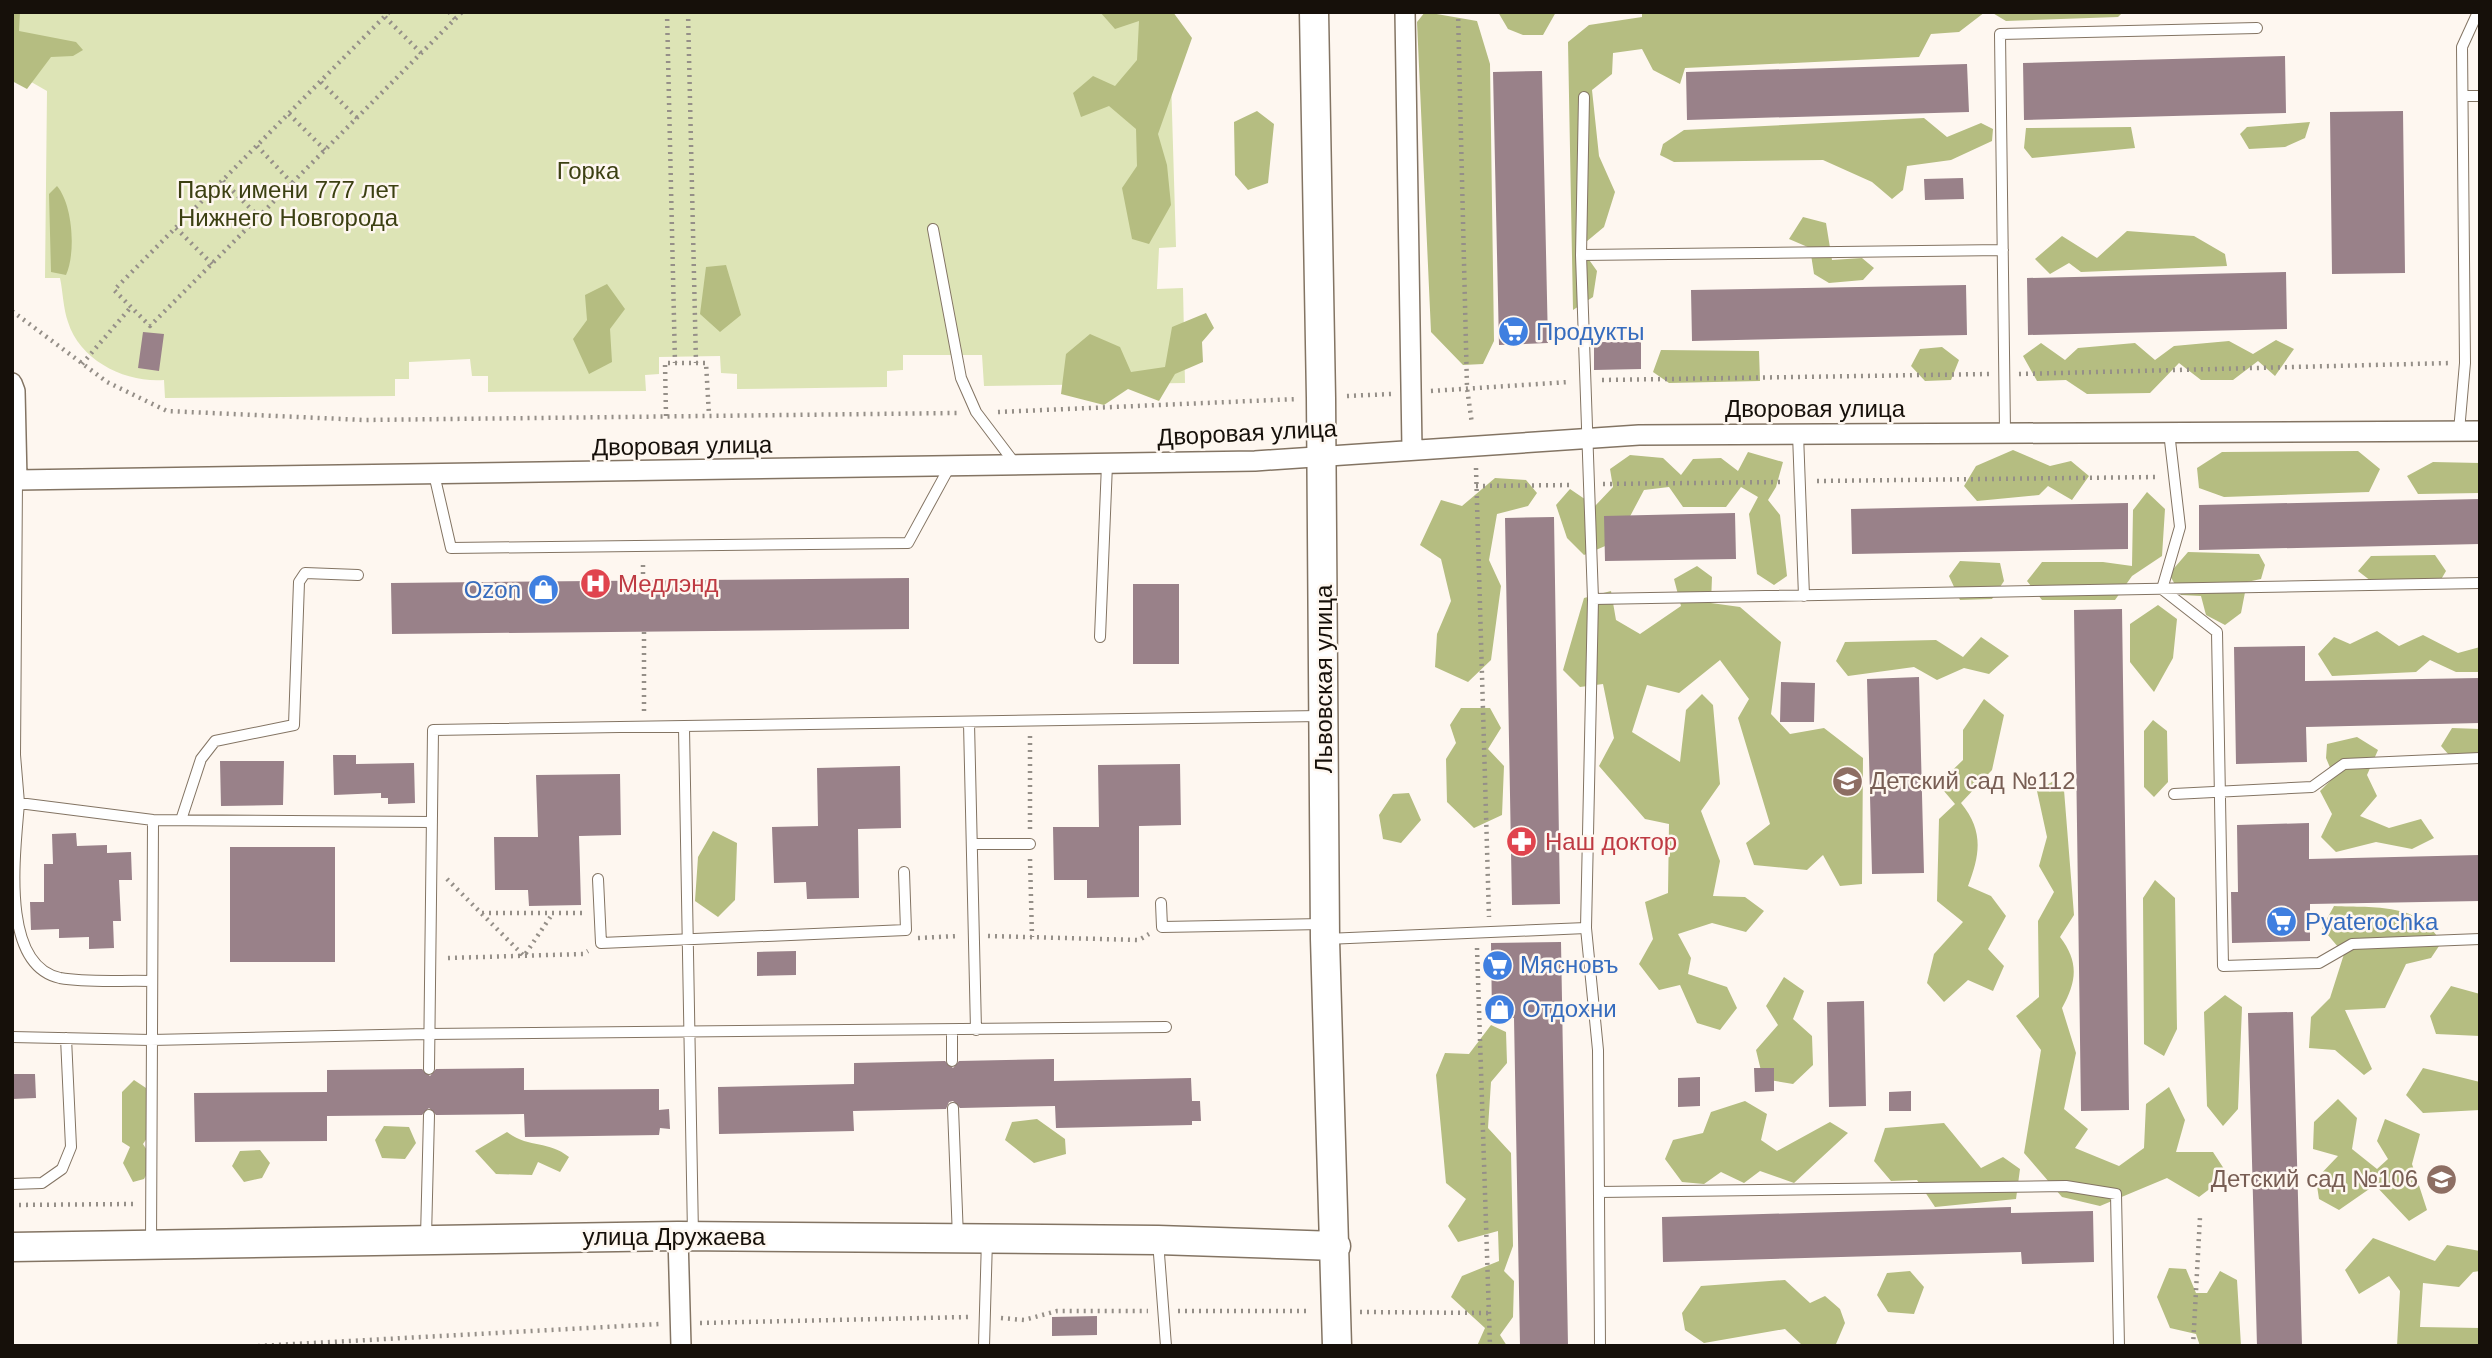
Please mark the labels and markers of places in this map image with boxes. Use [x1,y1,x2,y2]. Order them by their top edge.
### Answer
supermarket icon: Продукты [1496,315,1530,349]
place label: Продукты [1536,318,1644,345]
hospital icon: Медлэнд [578,567,612,601]
place label: Медлэнд [618,570,719,597]
shop icon: Ozon [527,573,561,607]
place label: Ozon [464,576,521,603]
school or university icon: Детский сад №112 [1830,764,1864,798]
place label: Детский сад №112 [1870,767,2076,794]
pharmacy icon: Наш доктор [1505,825,1539,859]
place label: Наш доктор [1545,828,1677,855]
supermarket icon: Pyaterochka [2265,905,2299,939]
place label: Pyaterochka [2305,908,2439,935]
supermarket icon: Мясновъ [1480,948,1514,982]
place label: Мясновъ [1520,951,1619,978]
shop icon: Отдохни [1482,992,1516,1026]
place label: Отдохни [1522,995,1617,1022]
school or university icon: Детский сад №106 [2424,1162,2458,1196]
place label: Детский сад №106 [2211,1165,2418,1192]

